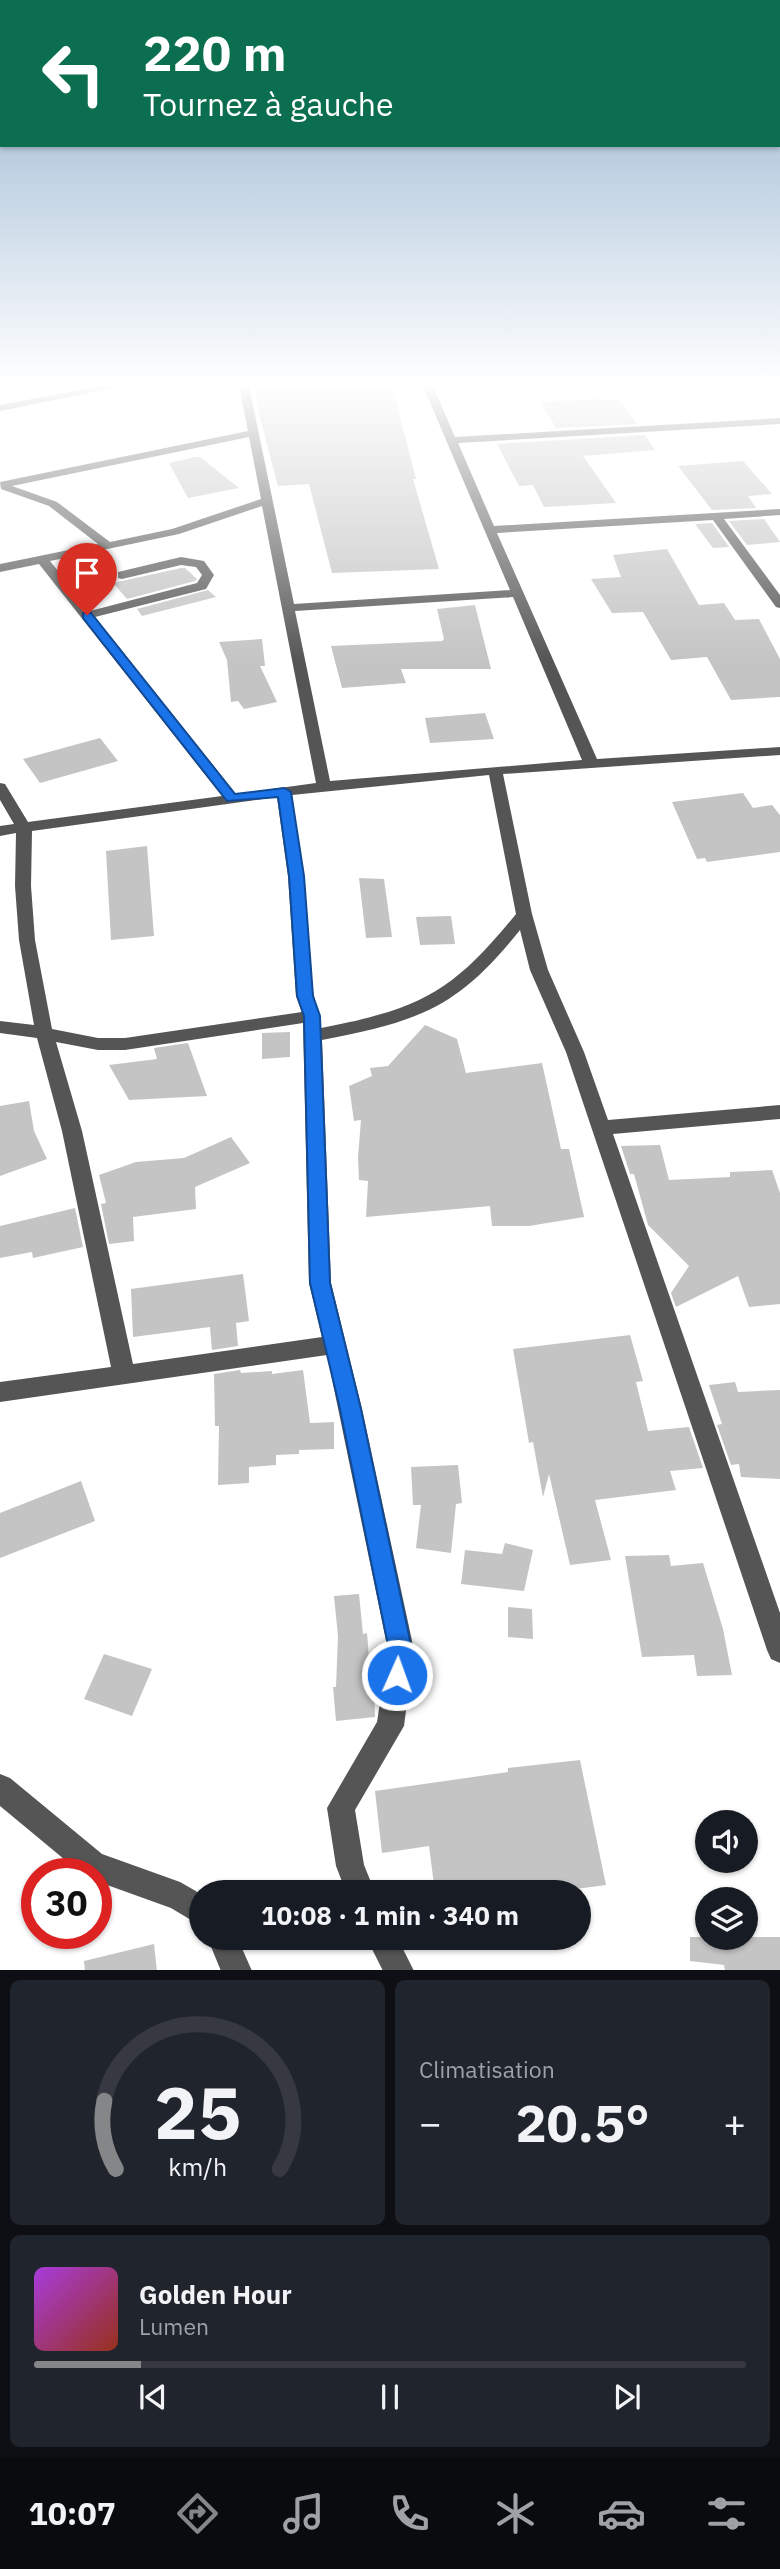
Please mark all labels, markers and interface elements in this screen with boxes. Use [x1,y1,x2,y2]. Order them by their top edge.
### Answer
text: 220 m [143,21,287,84]
icon: left [28,28,119,119]
text: Tournez à gauche [143,83,394,125]
pin [57,543,117,615]
icon: arrive [68,554,106,592]
position arrow [360,1638,434,1712]
map controls [695,1810,758,1950]
button: sound [695,1810,758,1873]
speed limit sign: 30 [21,1858,112,1949]
button: layers [695,1887,758,1950]
text: 10:08 · 1 min · 340 m [261,1898,519,1932]
text: Climatisation [419,2054,555,2084]
text: 25 [154,2064,241,2159]
text: 20.5° [515,2089,650,2156]
text: − [419,2098,442,2147]
text: + [723,2098,746,2147]
text: km/h [168,2149,227,2182]
text: Golden Hour [139,2277,292,2311]
text: Lumen [139,2311,209,2341]
icon: previous [134,2378,172,2416]
icon: pause [371,2378,409,2416]
icon: next [608,2378,646,2416]
icon: directions [173,2489,222,2538]
icon: music [279,2489,328,2538]
icon: phone [385,2489,434,2538]
icon: climate [491,2489,540,2538]
icon: car [597,2489,646,2538]
icon: filters [702,2489,751,2538]
text: 10:07 [28,2492,116,2534]

